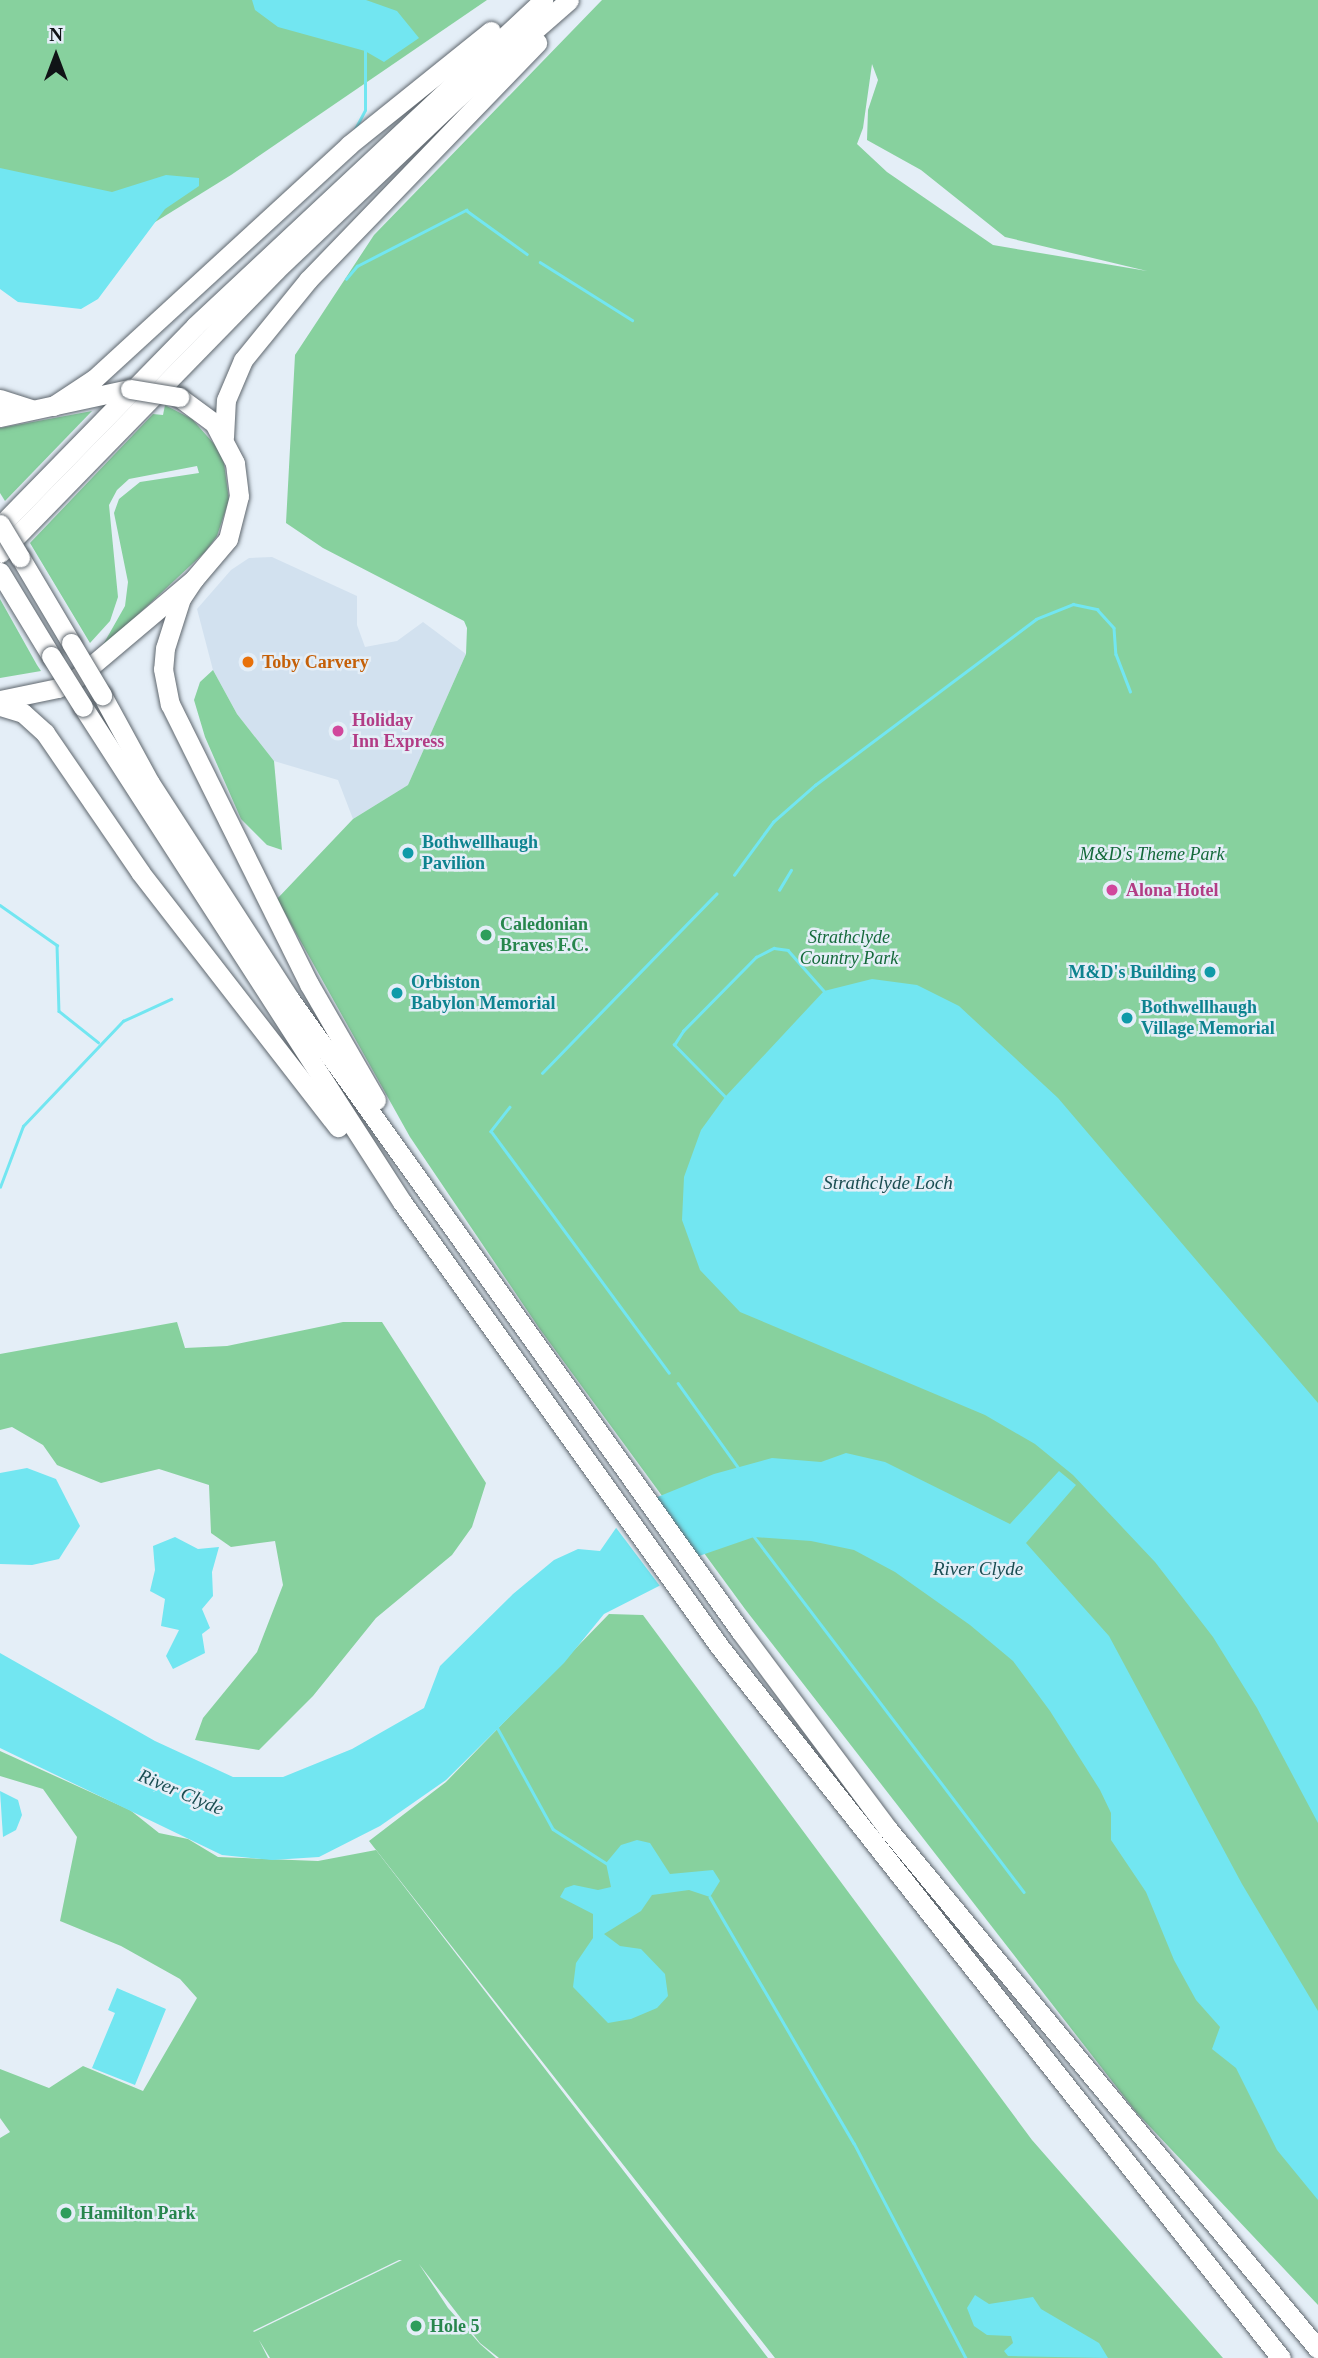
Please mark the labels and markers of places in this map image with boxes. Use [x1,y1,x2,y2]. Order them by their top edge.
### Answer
place label: Toby Carvery [262,651,369,673]
marker: Toby Carvery [240,654,256,670]
place label: Holiday Inn Express [352,710,444,752]
marker: Holiday Inn Express [330,723,346,739]
place label: Bothwellhaugh Pavilion [422,832,538,874]
marker: Bothwellhaugh Pavilion [400,845,416,861]
place label: Alona Hotel [1126,879,1218,901]
marker: Alona Hotel [1104,882,1120,898]
place label: Caledonian Braves F.C. [500,914,589,956]
marker: Caledonian Braves F.C. [478,927,494,943]
place label: M&D's Building [1068,961,1196,983]
marker: M&D's Building [1202,964,1218,980]
place label: Orbiston Babylon Memorial [411,972,555,1014]
marker: Orbiston Babylon Memorial [389,985,405,1001]
place label: Bothwellhaugh Village Memorial [1141,997,1275,1040]
marker: Bothwellhaugh Village Memorial [1119,1010,1135,1026]
place label: Hamilton Park [80,2202,195,2224]
marker: Hamilton Park [58,2205,74,2221]
place label: Hole 5 [430,2315,479,2337]
marker: Hole 5 [408,2318,424,2334]

